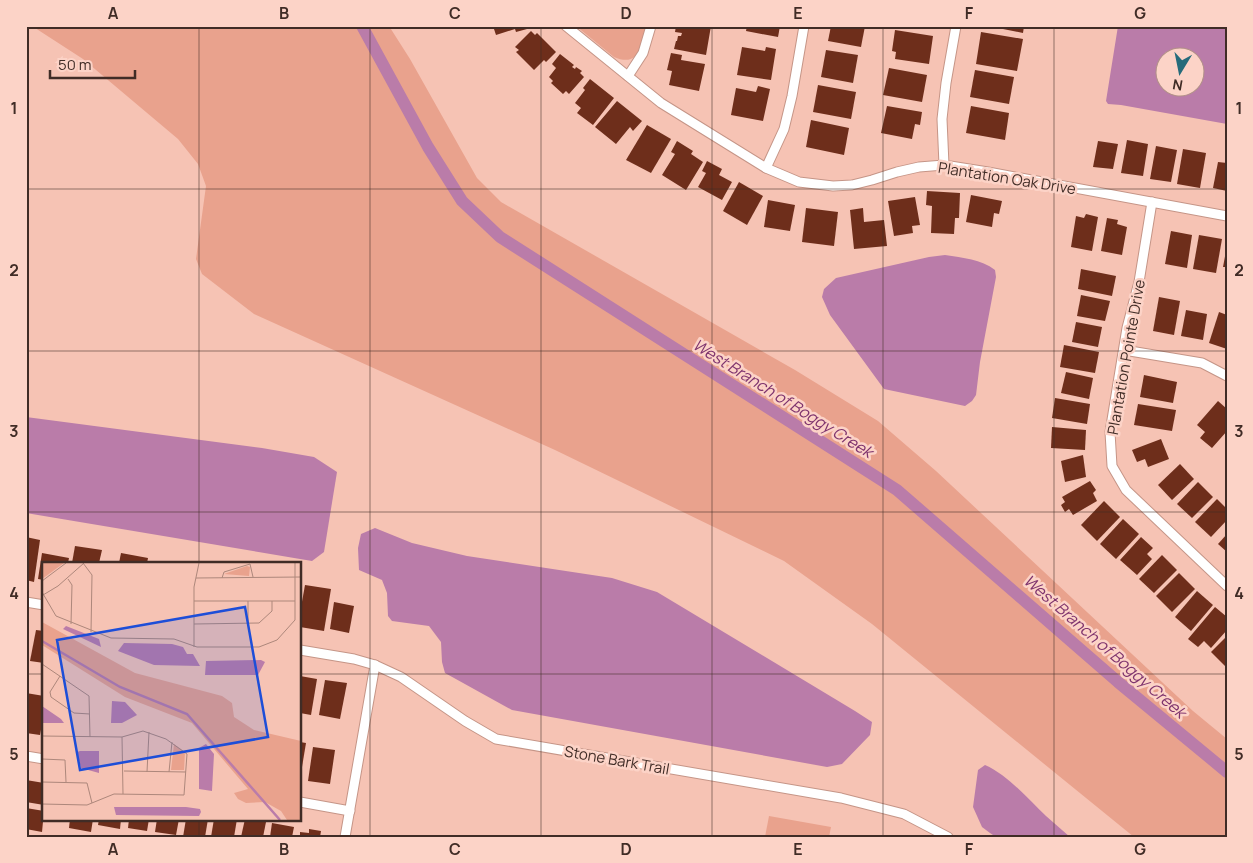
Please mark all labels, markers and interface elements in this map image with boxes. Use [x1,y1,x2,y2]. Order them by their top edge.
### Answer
text: A [108,2,119,24]
text: B [279,2,289,24]
text: C [449,2,461,24]
text: D [620,2,632,24]
text: E [793,2,803,24]
text: F [965,2,974,24]
text: G [1134,2,1146,24]
scale bar [50,48,135,80]
north arrow [1156,48,1206,98]
text: 50 m [58,54,92,75]
text: N [1171,75,1184,96]
text: 1 [10,97,18,119]
text: 1 [1235,97,1243,119]
street label: Plantation Oak Drive [937,157,1078,199]
text: 2 [9,259,19,281]
text: 2 [1234,259,1244,281]
street label: Plantation Pointe Drive [1102,278,1150,436]
water label: West Branch of Boggy Creek [689,333,879,464]
text: 3 [9,420,19,442]
text: 3 [1234,420,1244,442]
inset map [42,562,301,820]
water label: West Branch of Boggy Creek [1019,569,1192,724]
text: 4 [9,582,19,604]
text: 4 [1234,582,1244,604]
street label: Stone Bark Trail [563,740,671,780]
text: 5 [9,743,19,765]
text: 5 [1234,743,1244,765]
text: A [108,838,119,860]
text: B [279,838,289,860]
text: C [449,838,461,860]
text: D [620,838,632,860]
text: E [793,838,803,860]
text: F [965,838,974,860]
text: G [1134,838,1146,860]

